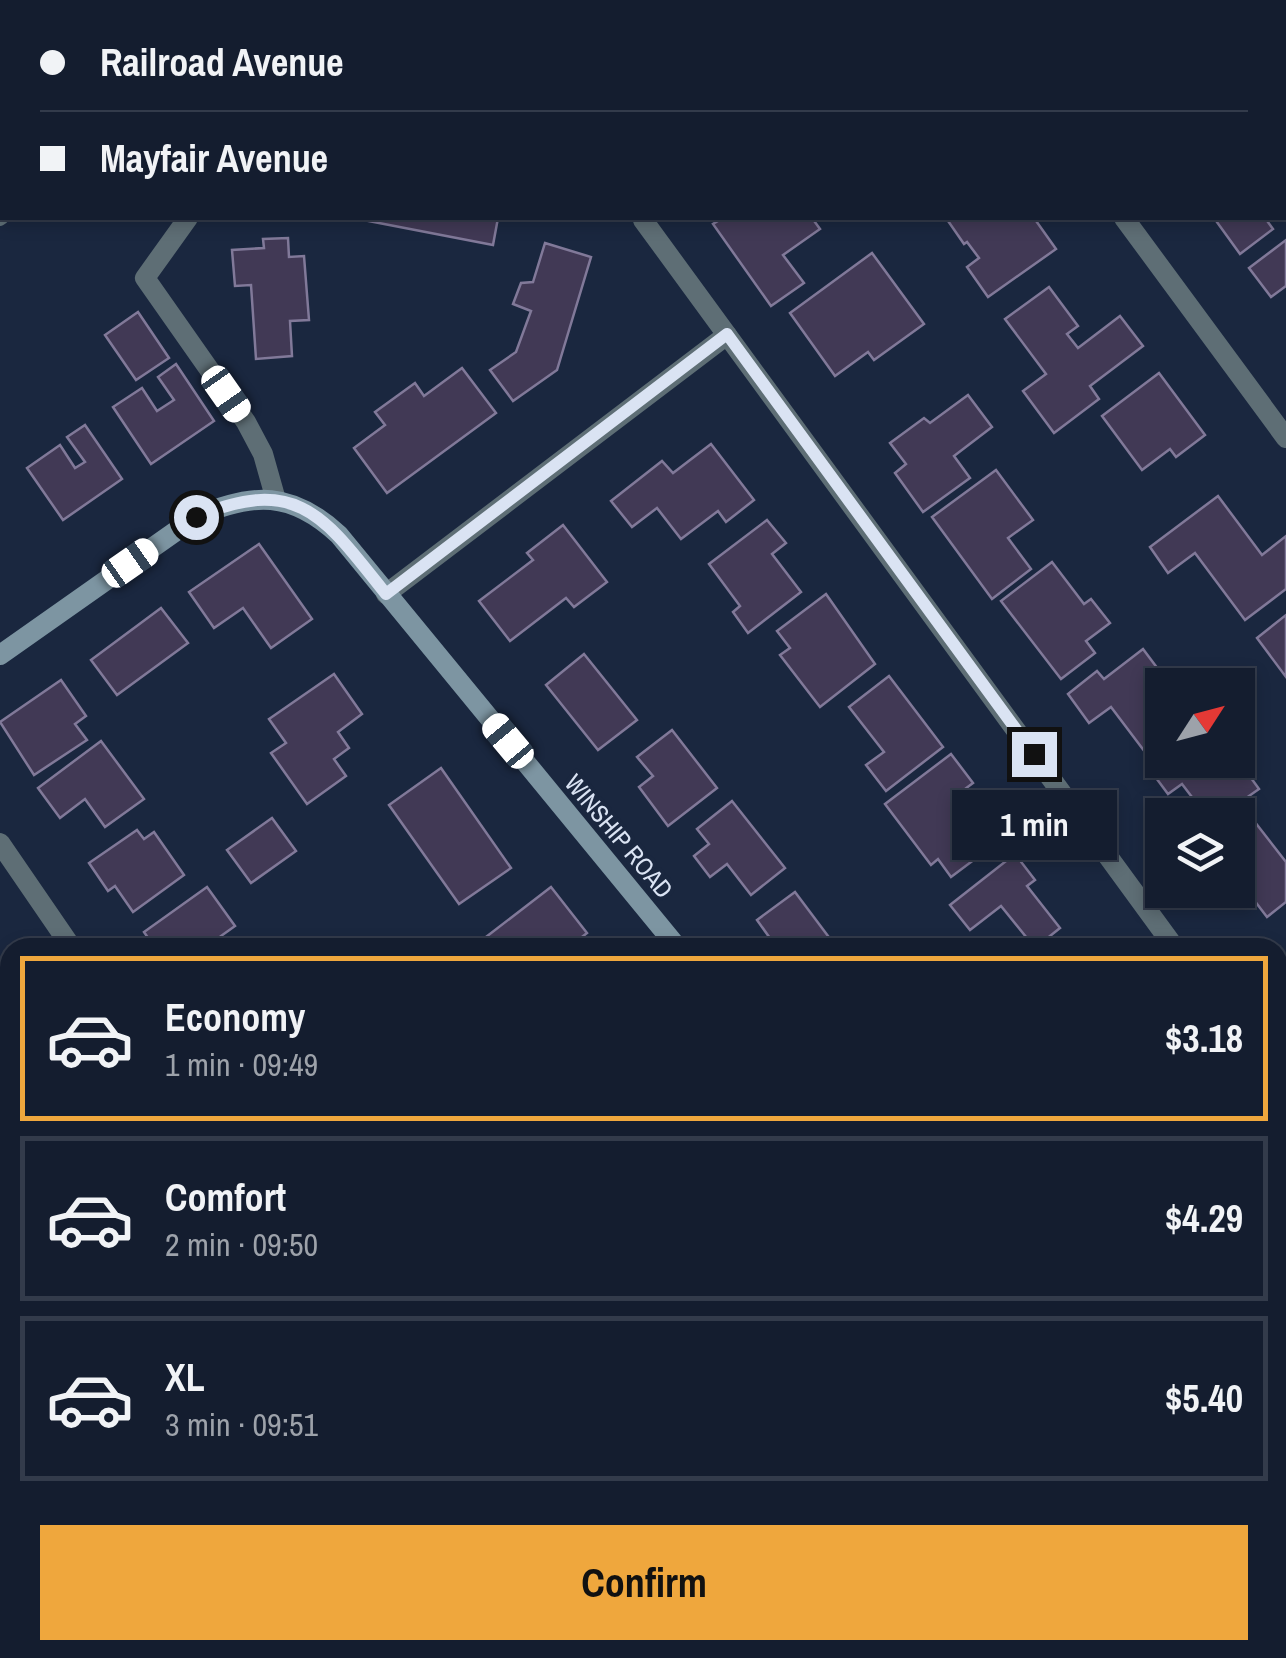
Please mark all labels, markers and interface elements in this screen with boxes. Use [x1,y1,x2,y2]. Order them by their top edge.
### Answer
text: Railroad Avenue [100,37,344,88]
text: Mayfair Avenue [100,133,328,184]
car [197,361,255,427]
route start [174,495,219,540]
car [97,534,163,592]
north arrow [1145,668,1255,778]
map controls [1145,668,1255,908]
car [477,708,539,774]
route end [1012,732,1057,777]
street label: WINSHIP ROAD [557,767,681,905]
callout: 1 min [952,789,1116,859]
button: layers [1145,798,1255,908]
text: 1 min [1000,803,1069,846]
text: Economy [165,992,305,1043]
icon: car [45,994,135,1084]
text: $3.18 [1165,1013,1243,1064]
text: 1 min · 09:49 [165,1043,318,1086]
text: Comfort [165,1172,286,1223]
icon: car [45,1174,135,1264]
text: $4.29 [1165,1193,1243,1244]
text: 2 min · 09:50 [165,1223,318,1266]
text: XL [165,1352,205,1403]
icon: car [45,1354,135,1444]
text: $5.40 [1165,1373,1243,1424]
text: 3 min · 09:51 [165,1403,318,1446]
button: Confirm [40,1525,1248,1640]

